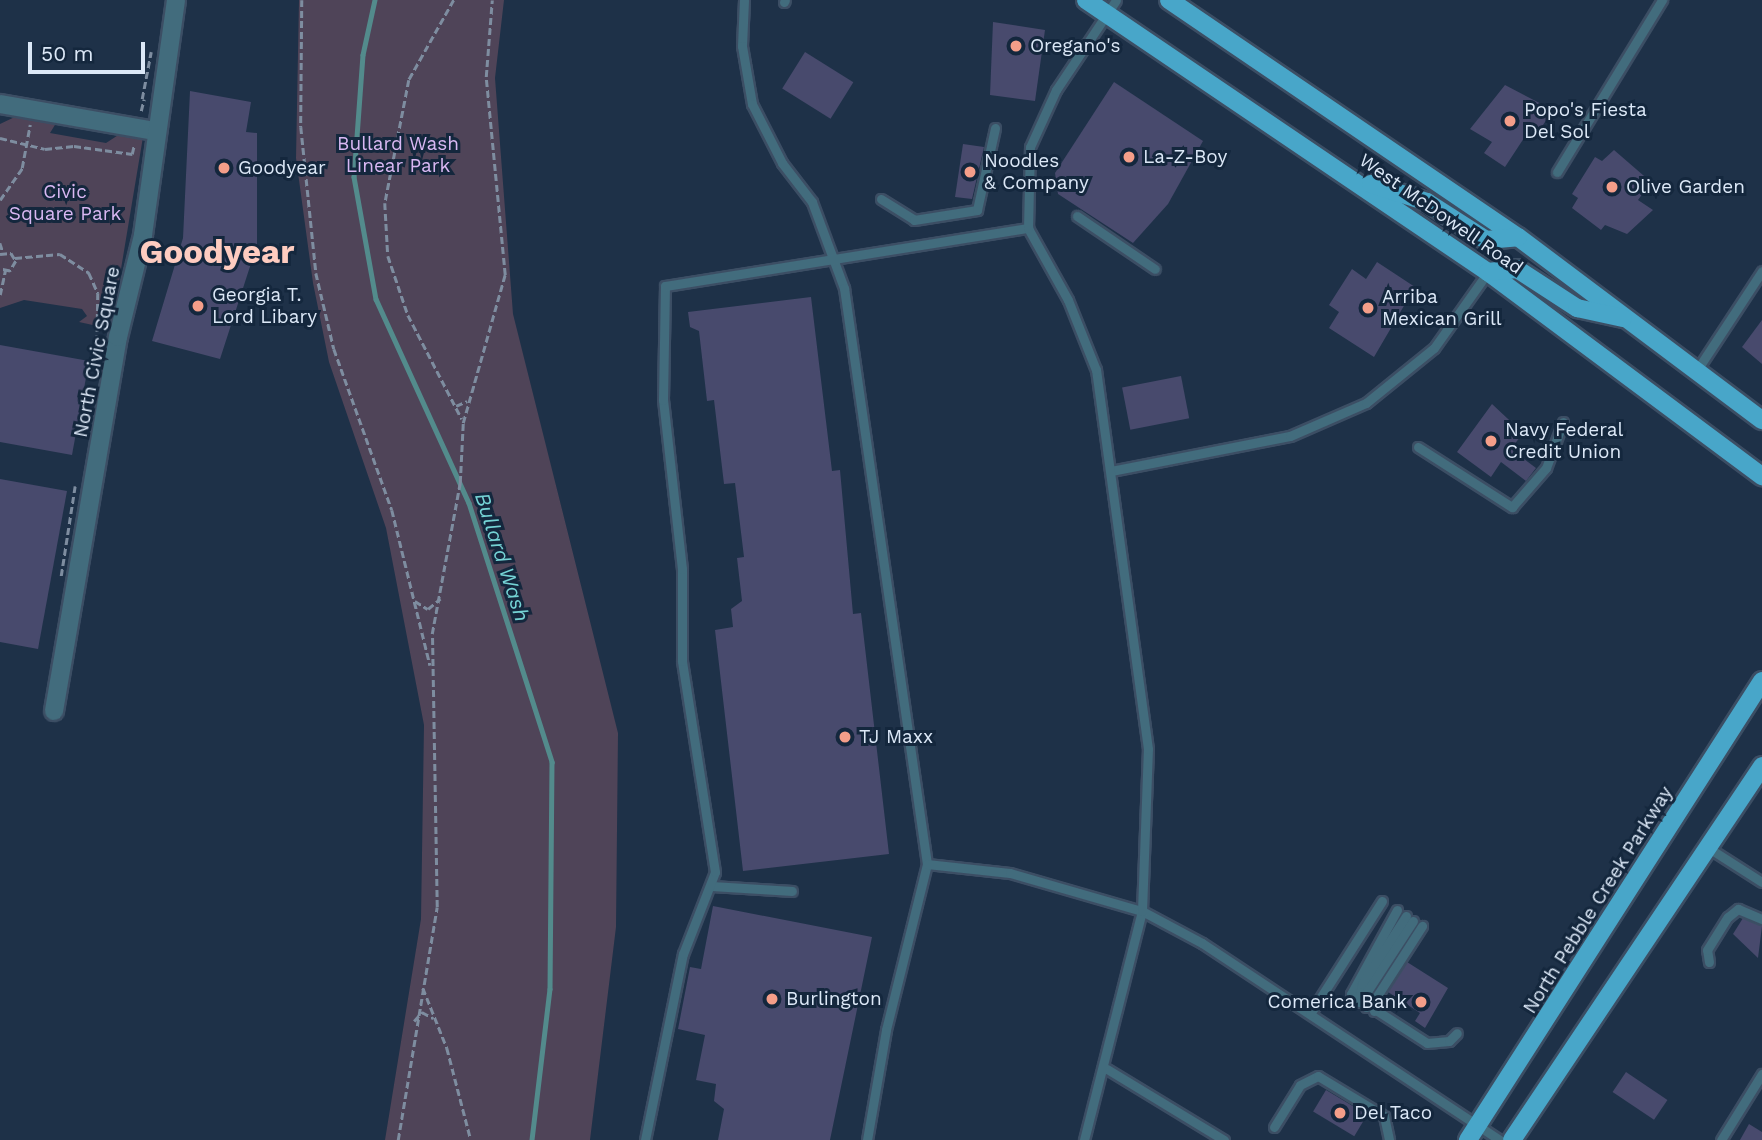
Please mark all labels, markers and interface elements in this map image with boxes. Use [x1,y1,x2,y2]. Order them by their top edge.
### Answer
scale bar [32,28,149,72]
place label: Oregano's [1030,35,1120,57]
marker: Oregano's [1008,38,1024,54]
text: 50 m [41,41,93,66]
place label: Popo's Fiesta Del Sol [1524,99,1647,143]
marker: Popo's Fiesta Del Sol [1502,113,1518,129]
park label: Bullard Wash Linear Park [337,133,459,177]
place label: La-Z-Boy [1143,146,1227,168]
marker: La-Z-Boy [1121,149,1137,165]
street label: West McDowell Road [1354,149,1528,279]
place label: Noodles & Company [984,150,1089,194]
place label: Goodyear [238,157,326,179]
marker: Goodyear [216,160,232,176]
marker: Noodles & Company [962,164,978,180]
place label: Olive Garden [1626,176,1745,198]
marker: Olive Garden [1604,179,1620,195]
park label: Civic Square Park [9,181,121,225]
district label: Goodyear [140,232,294,272]
street label: North Civic Square [69,265,125,439]
place label: Georgia T. Lord Libary [212,284,317,328]
place label: Arriba Mexican Grill [1382,286,1502,330]
marker: Georgia T. Lord Libary [190,298,206,314]
marker: Arriba Mexican Grill [1360,300,1376,316]
place label: Navy Federal Credit Union [1505,419,1624,463]
marker: Navy Federal Credit Union [1483,433,1499,449]
water label: Bullard Wash [469,489,535,625]
place label: TJ Maxx [859,726,933,748]
marker: TJ Maxx [837,729,853,745]
street label: North Pebble Creek Parkway [1518,782,1678,1018]
place label: Burlington [786,988,882,1010]
marker: Burlington [764,991,780,1007]
place label: Comerica Bank [1267,991,1407,1013]
marker: Comerica Bank [1413,994,1429,1010]
place label: Del Taco [1354,1102,1433,1124]
marker: Del Taco [1332,1105,1348,1121]

